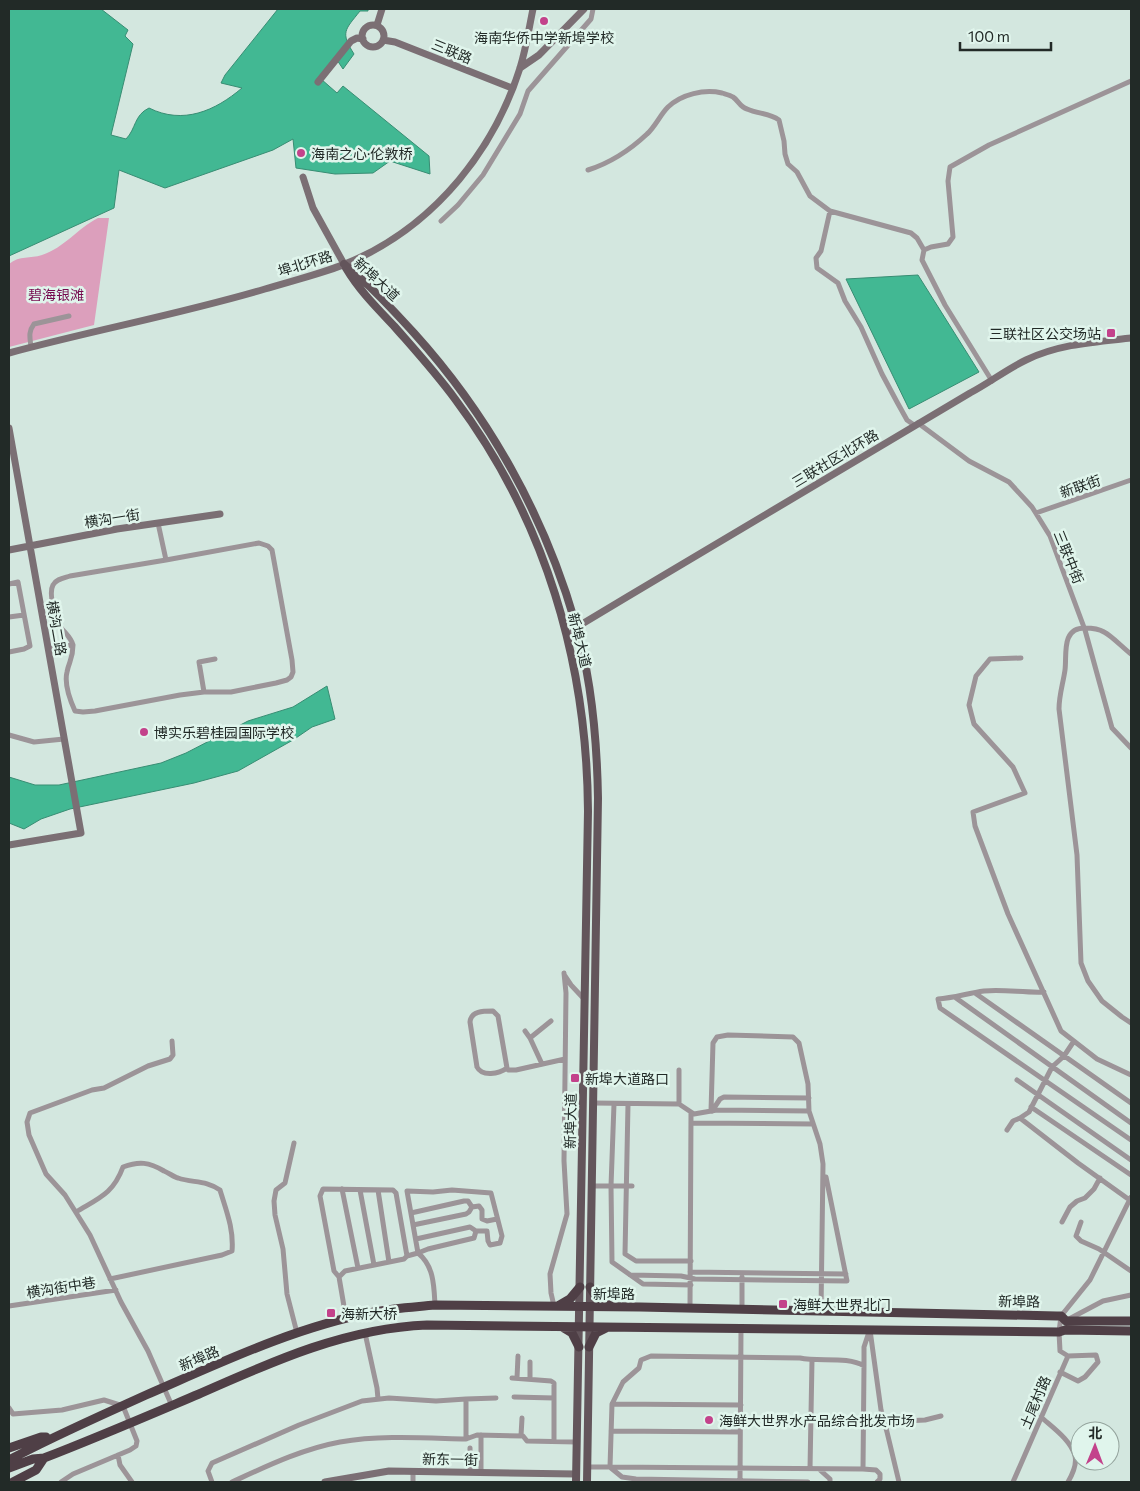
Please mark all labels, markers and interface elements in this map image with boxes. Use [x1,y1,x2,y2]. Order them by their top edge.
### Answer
marker: 海南华侨中学新埠学校 [538,15,550,27]
scale bar [960,20,1051,52]
text: 100 m [968,27,1010,45]
place label: 海南华侨中学新埠学校 [474,29,614,46]
street label: 三联路 [429,35,475,67]
place label: 海南之心·伦敦桥 [311,145,412,162]
marker: 海南之心·伦敦桥 [295,147,307,159]
street label: 埠北环路 [276,247,334,279]
street label: 新埠大道 [351,254,403,304]
park label: 碧海银滩 [28,286,84,303]
place label: 三联社区公交场站 [989,325,1101,342]
marker: 三联社区公交场站 [1105,327,1117,339]
street label: 三联社区北环路 [789,425,881,491]
street label: 新联街 [1057,471,1103,501]
street label: 横沟一街 [83,505,141,531]
street label: 三联中街 [1051,528,1087,586]
street label: 横沟二路 [44,599,70,657]
street label: 新埠大道 [565,611,595,669]
place label: 博实乐碧桂园国际学校 [154,724,294,741]
marker: 博实乐碧桂园国际学校 [138,726,150,738]
place label: 新埠大道路口 [585,1070,669,1087]
marker: 新埠大道路口 [569,1072,581,1084]
street label: 新埠大道 [561,1093,579,1149]
street label: 横沟街中巷 [25,1273,97,1301]
street label: 新埠路 [593,1285,635,1302]
street label: 新埠路 [998,1292,1040,1310]
place label: 海鲜大世界北门 [793,1296,891,1313]
marker: 海鲜大世界北门 [777,1298,789,1310]
place label: 海新大桥 [341,1305,397,1322]
marker: 海新大桥 [325,1307,337,1319]
street label: 新埠路 [176,1342,222,1374]
street label: 土尾村路 [1016,1373,1054,1431]
place label: 海鲜大世界水产品综合批发市场 [719,1412,915,1429]
marker: 海鲜大世界水产品综合批发市场 [703,1414,715,1426]
north arrow [1070,1421,1120,1471]
text: 北 [1088,1424,1102,1441]
street label: 新东一街 [422,1450,478,1468]

